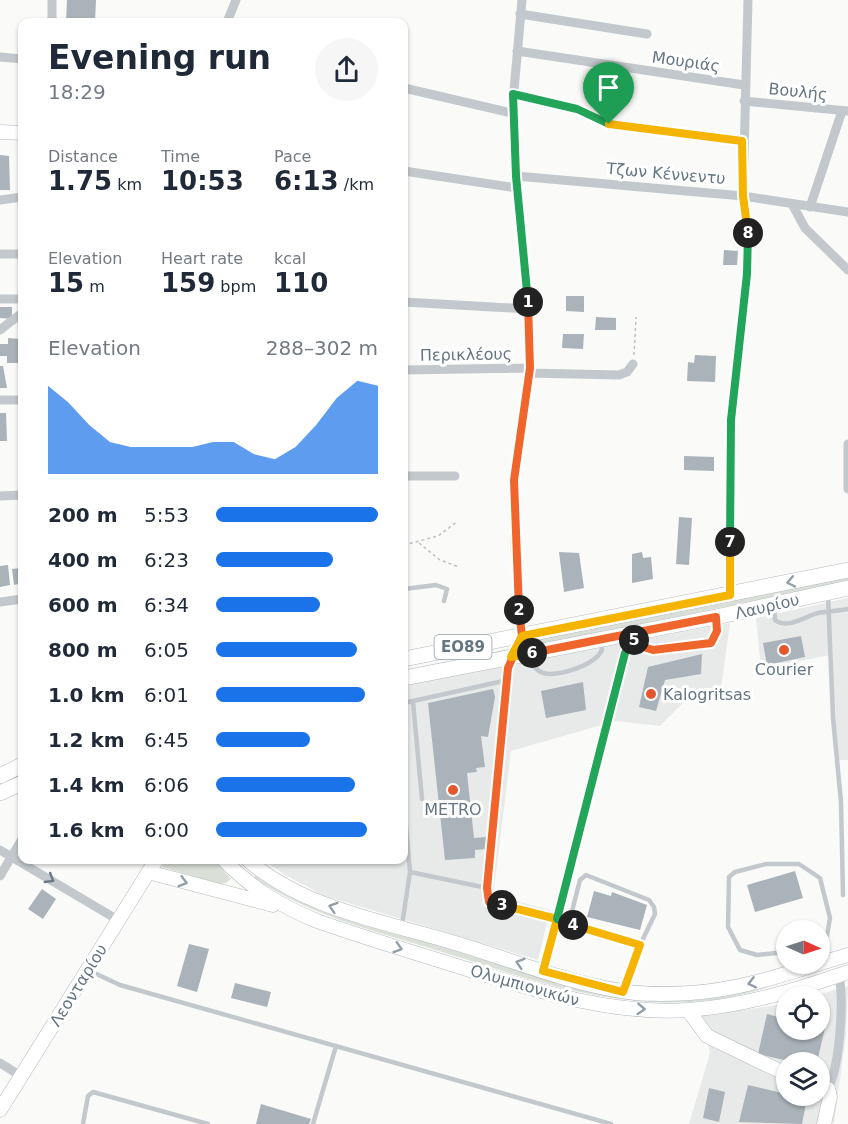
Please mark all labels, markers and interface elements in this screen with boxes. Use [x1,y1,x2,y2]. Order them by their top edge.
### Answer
text: Evening run [48,38,271,77]
button: share [315,38,378,101]
street label: Μουριάς [651,47,721,76]
pin [583,62,634,124]
icon: arrive [592,71,625,104]
street label: Βουλής [768,79,828,104]
text: 18:29 [48,80,106,104]
text: Distance [48,147,118,166]
text: Time [161,147,200,166]
text: Pace [274,147,311,166]
street label: Τζων Κέννεντυ [605,159,726,188]
text: 1.75 [48,166,112,196]
text: 10:53 [161,166,244,196]
text: 6:13 [274,166,339,196]
text: km [112,175,142,194]
text: /km [339,175,374,194]
pin: 8 [733,218,763,248]
text: 8 [742,223,754,242]
text: Elevation [48,249,122,268]
text: Heart rate [161,249,243,268]
text: kcal [274,249,306,268]
text: 15 [48,268,84,298]
text: 159 [161,268,215,298]
text: 110 [274,268,328,298]
text: m [84,277,105,296]
text: bpm [215,277,256,296]
pin: 1 [513,287,543,317]
text: 1 [522,292,534,311]
text: Elevation [48,336,141,360]
text: 288–302 m [266,336,378,360]
street label: Περικλέους [420,344,512,365]
text: 200 m [48,503,118,527]
text: 5:53 [144,503,189,527]
pin: 7 [715,527,745,557]
text: 7 [724,532,736,551]
text: 400 m [48,548,118,572]
text: 6:23 [144,548,189,572]
one-way arrow [786,575,796,588]
street label: Λαυρίου [733,590,801,623]
text: 600 m [48,593,118,617]
text: 6:34 [144,593,189,617]
pin: 2 [504,595,534,625]
text: 2 [513,600,525,619]
pin: 5 [619,625,649,655]
text: 5 [628,630,640,649]
road number: ΕΟ89 [434,635,492,659]
text: 800 m [48,638,118,662]
text: 6:05 [144,638,189,662]
pin: 6 [517,638,547,668]
text: 6 [526,643,538,662]
marker: Courier [777,643,791,657]
place label: Courier [755,660,814,679]
text: 1.0 km [48,683,125,707]
text: 6:01 [144,683,189,707]
place label: Kalogritsas [663,685,751,704]
marker: Kalogritsas [644,687,658,701]
text: 1.2 km [48,728,125,752]
text: 6:45 [144,728,189,752]
text: 1.4 km [48,773,125,797]
text: 6:06 [144,773,189,797]
marker: METRO [446,783,460,797]
place label: METRO [424,800,482,819]
text: 1.6 km [48,818,125,842]
text: 6:00 [144,818,189,842]
one-way arrow [44,872,54,884]
one-way arrow [177,875,187,887]
pin: 3 [487,890,517,920]
text: 3 [496,895,508,914]
one-way arrow [328,902,339,914]
pin: 4 [558,910,588,940]
text: 4 [567,915,579,934]
north arrow [776,920,830,974]
map controls [776,920,830,1106]
street label: Λεονταρίου [46,941,111,1030]
one-way arrow [392,941,403,953]
one-way arrow [515,958,526,970]
street label: Ολυμπιονικών [468,961,582,1010]
one-way arrow [747,976,757,988]
button: locate [776,986,830,1040]
one-way arrow [636,1002,645,1015]
button: layers [776,1052,830,1106]

